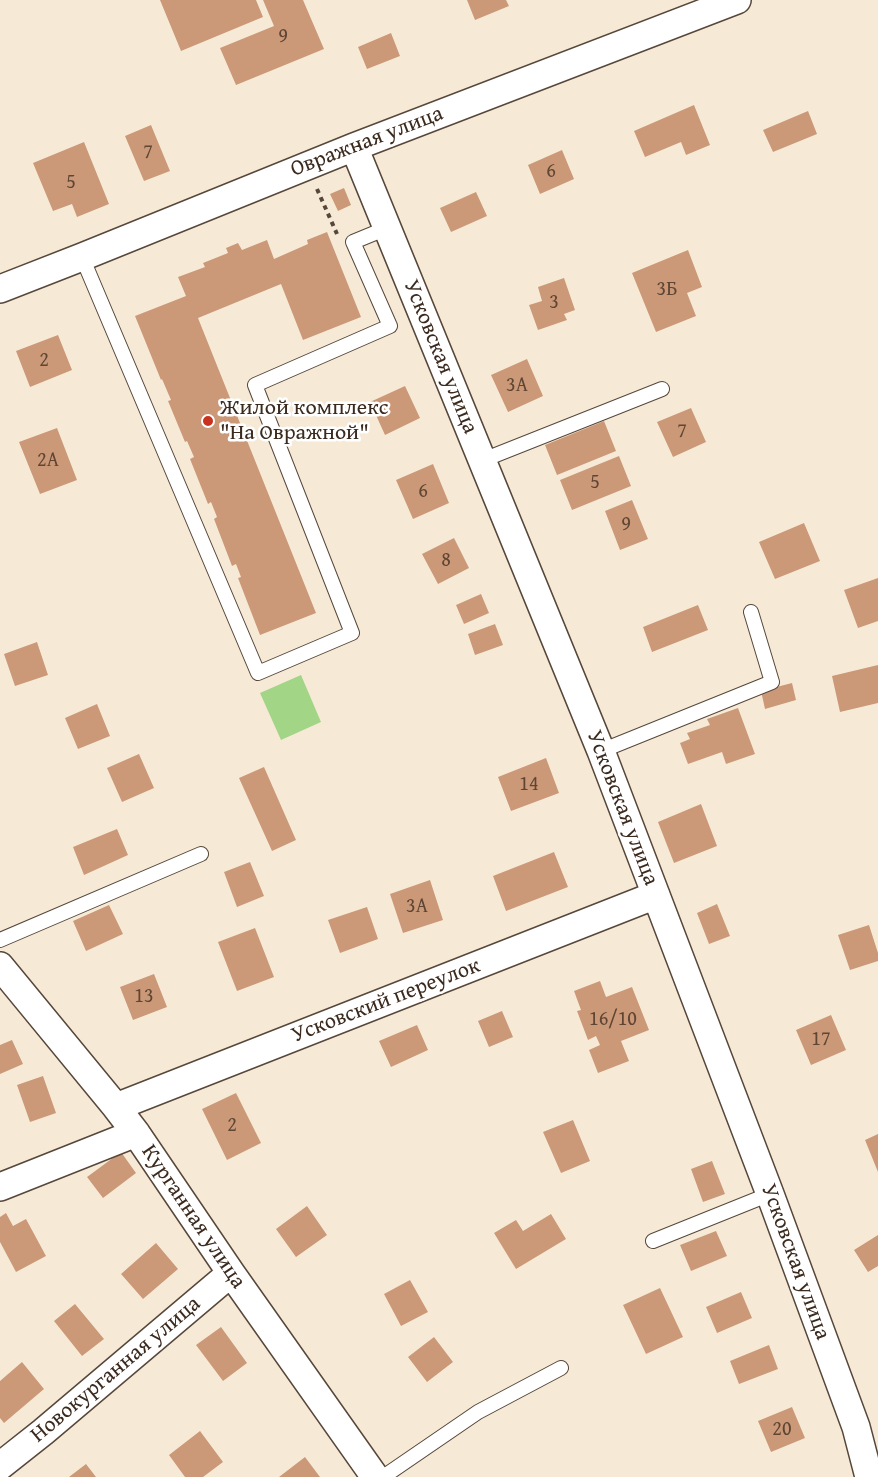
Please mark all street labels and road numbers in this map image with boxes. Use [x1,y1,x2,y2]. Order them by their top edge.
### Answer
street label: Овражная улица [287,101,447,183]
street label: Усковская улица [397,276,483,438]
street label: Усковская улица [580,727,664,889]
street label: Усковский переулок [288,953,484,1049]
street label: Курганная улица [135,1140,251,1294]
street label: Усковская улица [755,1181,835,1343]
street label: Новокурганная улица [26,1291,206,1449]

